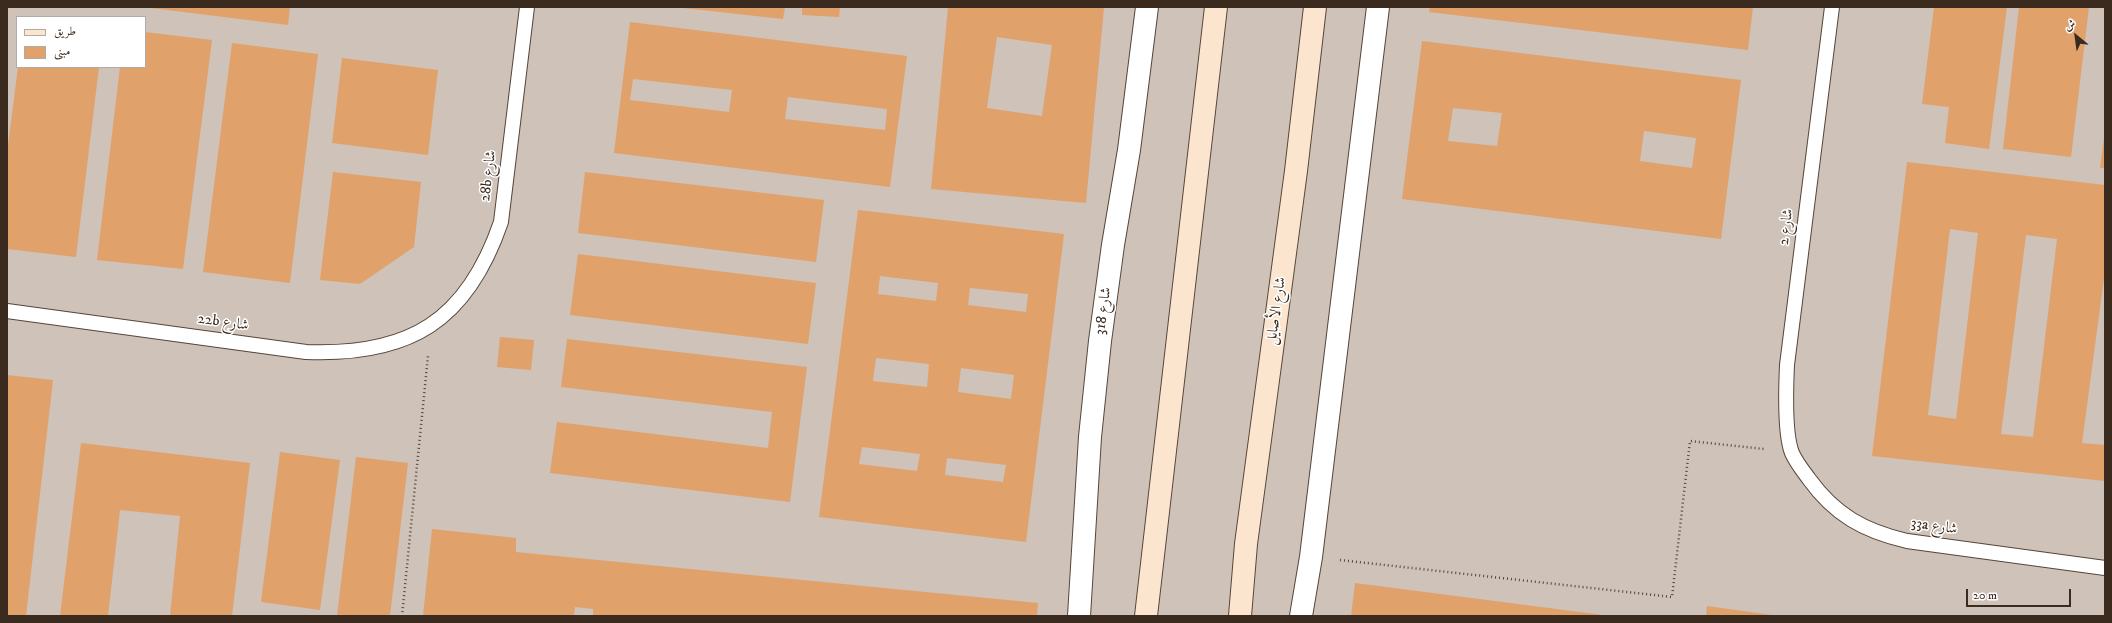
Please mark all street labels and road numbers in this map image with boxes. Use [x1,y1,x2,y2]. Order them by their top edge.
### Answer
street label: 28b شارع [477,150,501,202]
street label: شارع 2 [1776,208,1798,246]
street label: شارع الأصايل [1263,276,1291,346]
street label: شارع 318 [1092,286,1116,336]
street label: 22b شارع [196,311,250,335]
street label: 33a شارع [1910,515,1958,539]

